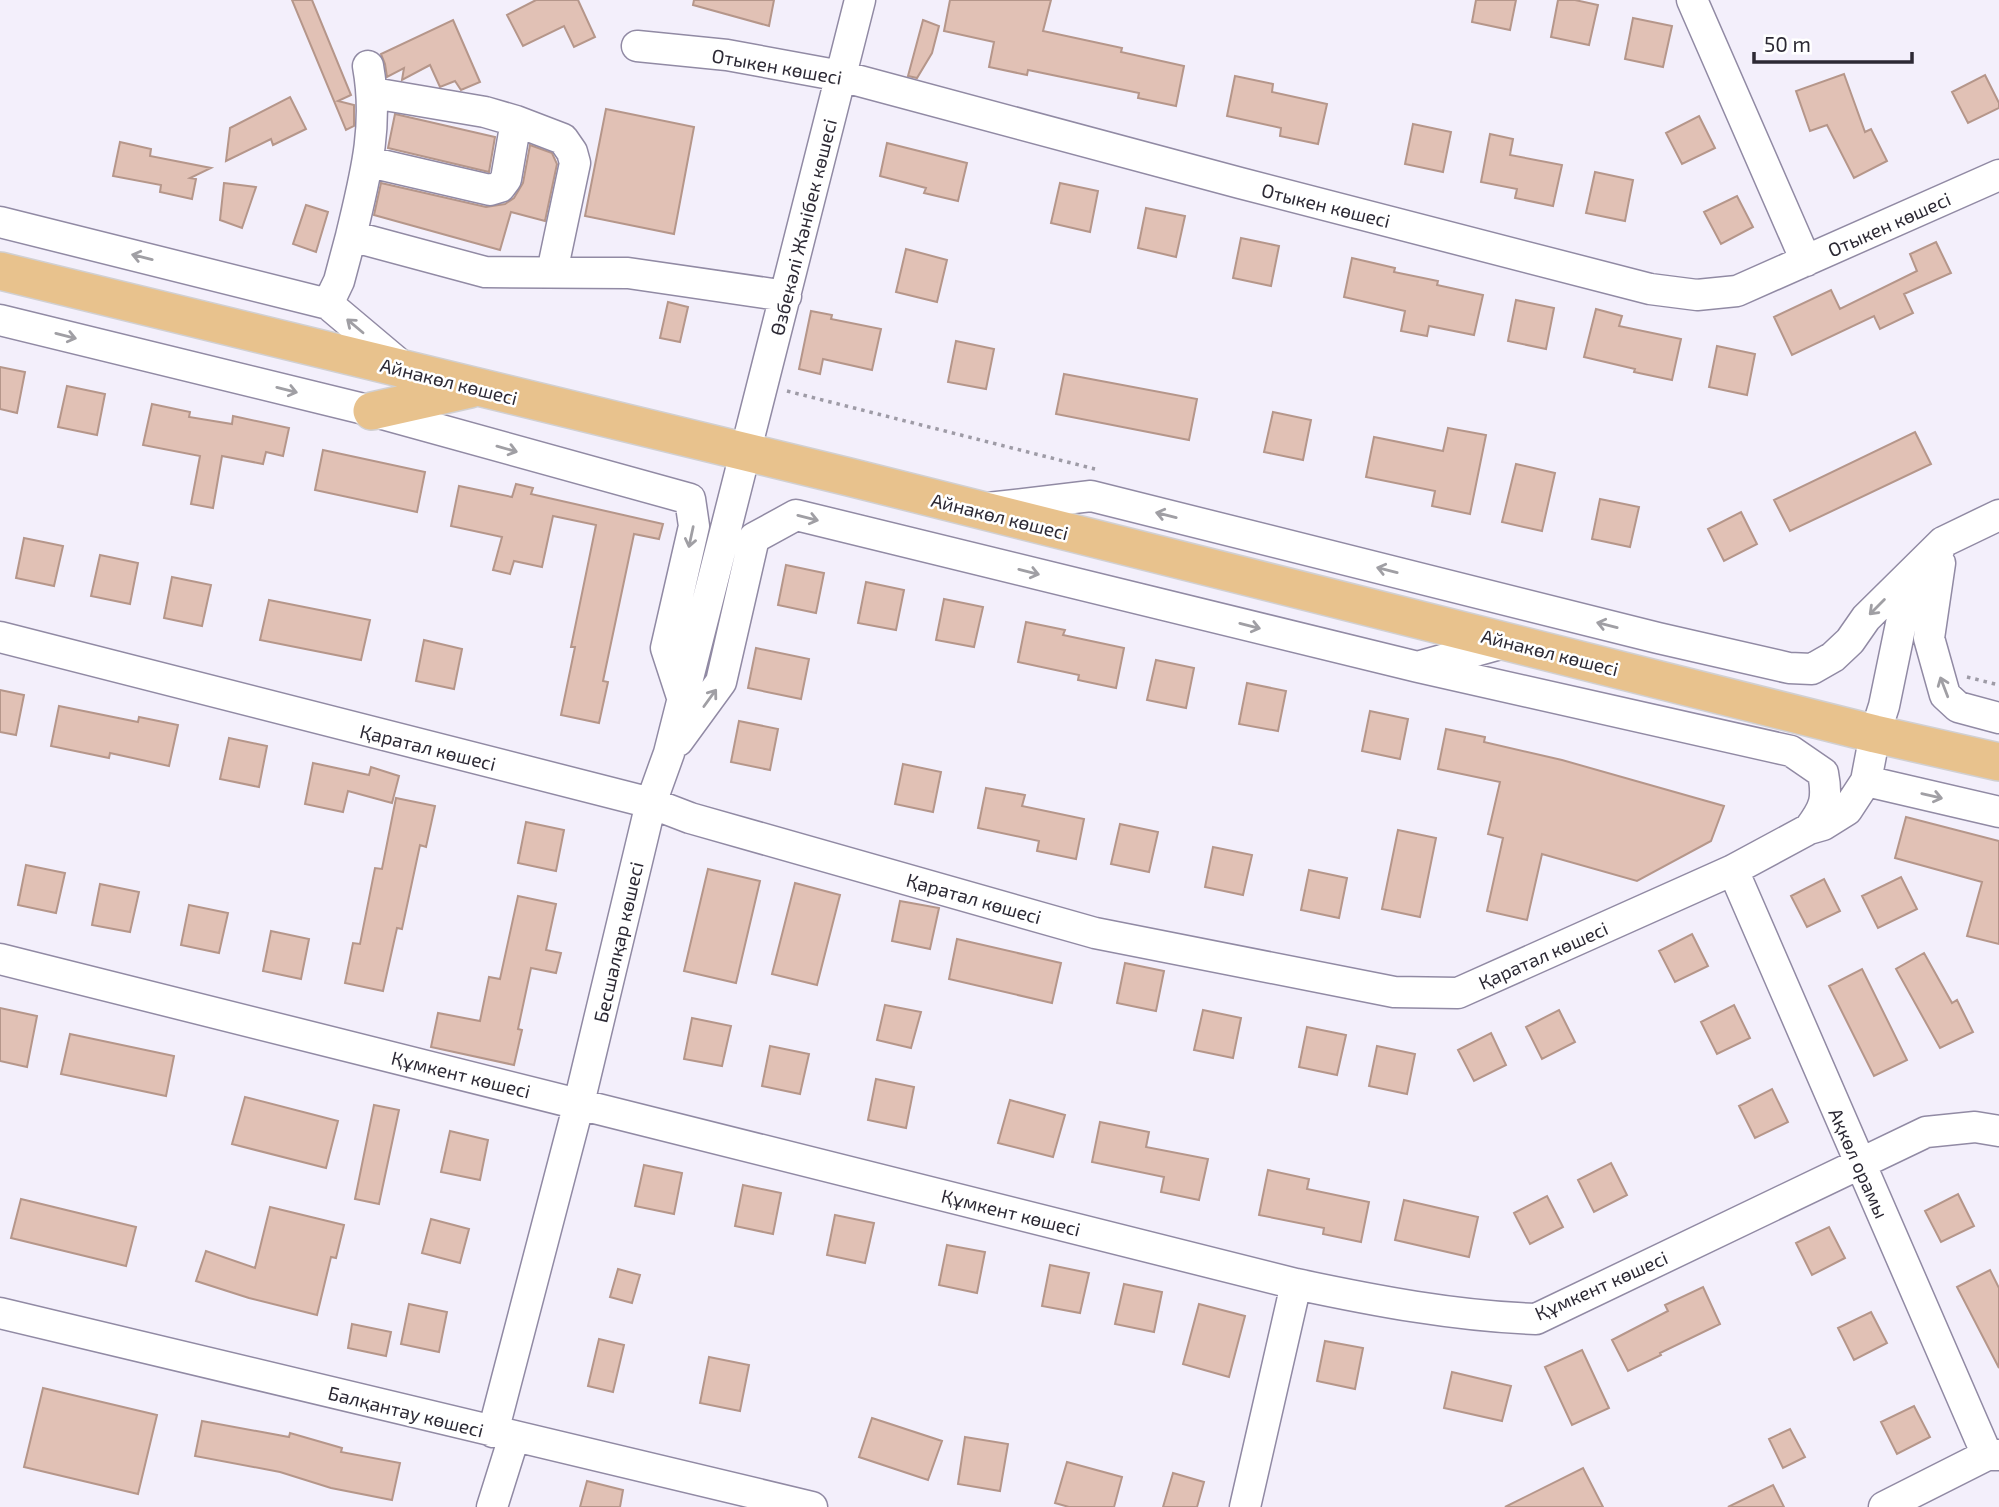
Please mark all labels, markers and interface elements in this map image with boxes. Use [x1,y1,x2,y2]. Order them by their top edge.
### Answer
scale bar [1754,21,1912,65]
text: 50 m [1764,31,1811,56]
street label: Отыкен көшесі [710,43,844,89]
street label: Өзбекәлі Жәнібек көшесі [765,116,841,338]
street label: Отыкен көшесі [1259,178,1393,232]
street label: Отыкен көшесі [1824,187,1954,261]
one-way arrow [131,250,153,263]
one-way arrow [346,318,364,334]
one-way arrow [54,330,77,343]
street label: Айнакөл көшесі [378,353,520,409]
one-way arrow [275,384,298,397]
one-way arrow [496,443,518,456]
street label: Айнакөл көшесі [929,488,1071,544]
one-way arrow [1155,508,1178,521]
one-way arrow [796,512,819,525]
one-way arrow [683,525,697,548]
one-way arrow [1376,563,1398,576]
one-way arrow [1017,566,1040,579]
one-way arrow [1869,598,1886,615]
one-way arrow [1596,618,1619,632]
one-way arrow [1238,620,1261,633]
street label: Айнакөл көшесі [1479,624,1621,680]
one-way arrow [1936,677,1949,698]
one-way arrow [703,689,717,708]
street label: Қаратал көшесі [358,719,498,775]
one-way arrow [1921,791,1943,804]
street label: Бесшалқар көшесі [588,859,648,1025]
street label: Қаратал көшесі [904,868,1044,928]
street label: Қаратал көшесі [1475,916,1611,994]
street label: Құмкент көшесі [389,1046,533,1102]
street label: Ақкөл орамы [1824,1104,1894,1222]
street label: Құмкент көшесі [939,1184,1083,1240]
street label: Құмкент көшесі [1531,1245,1671,1325]
street label: Балқантау көшесі [326,1381,486,1442]

